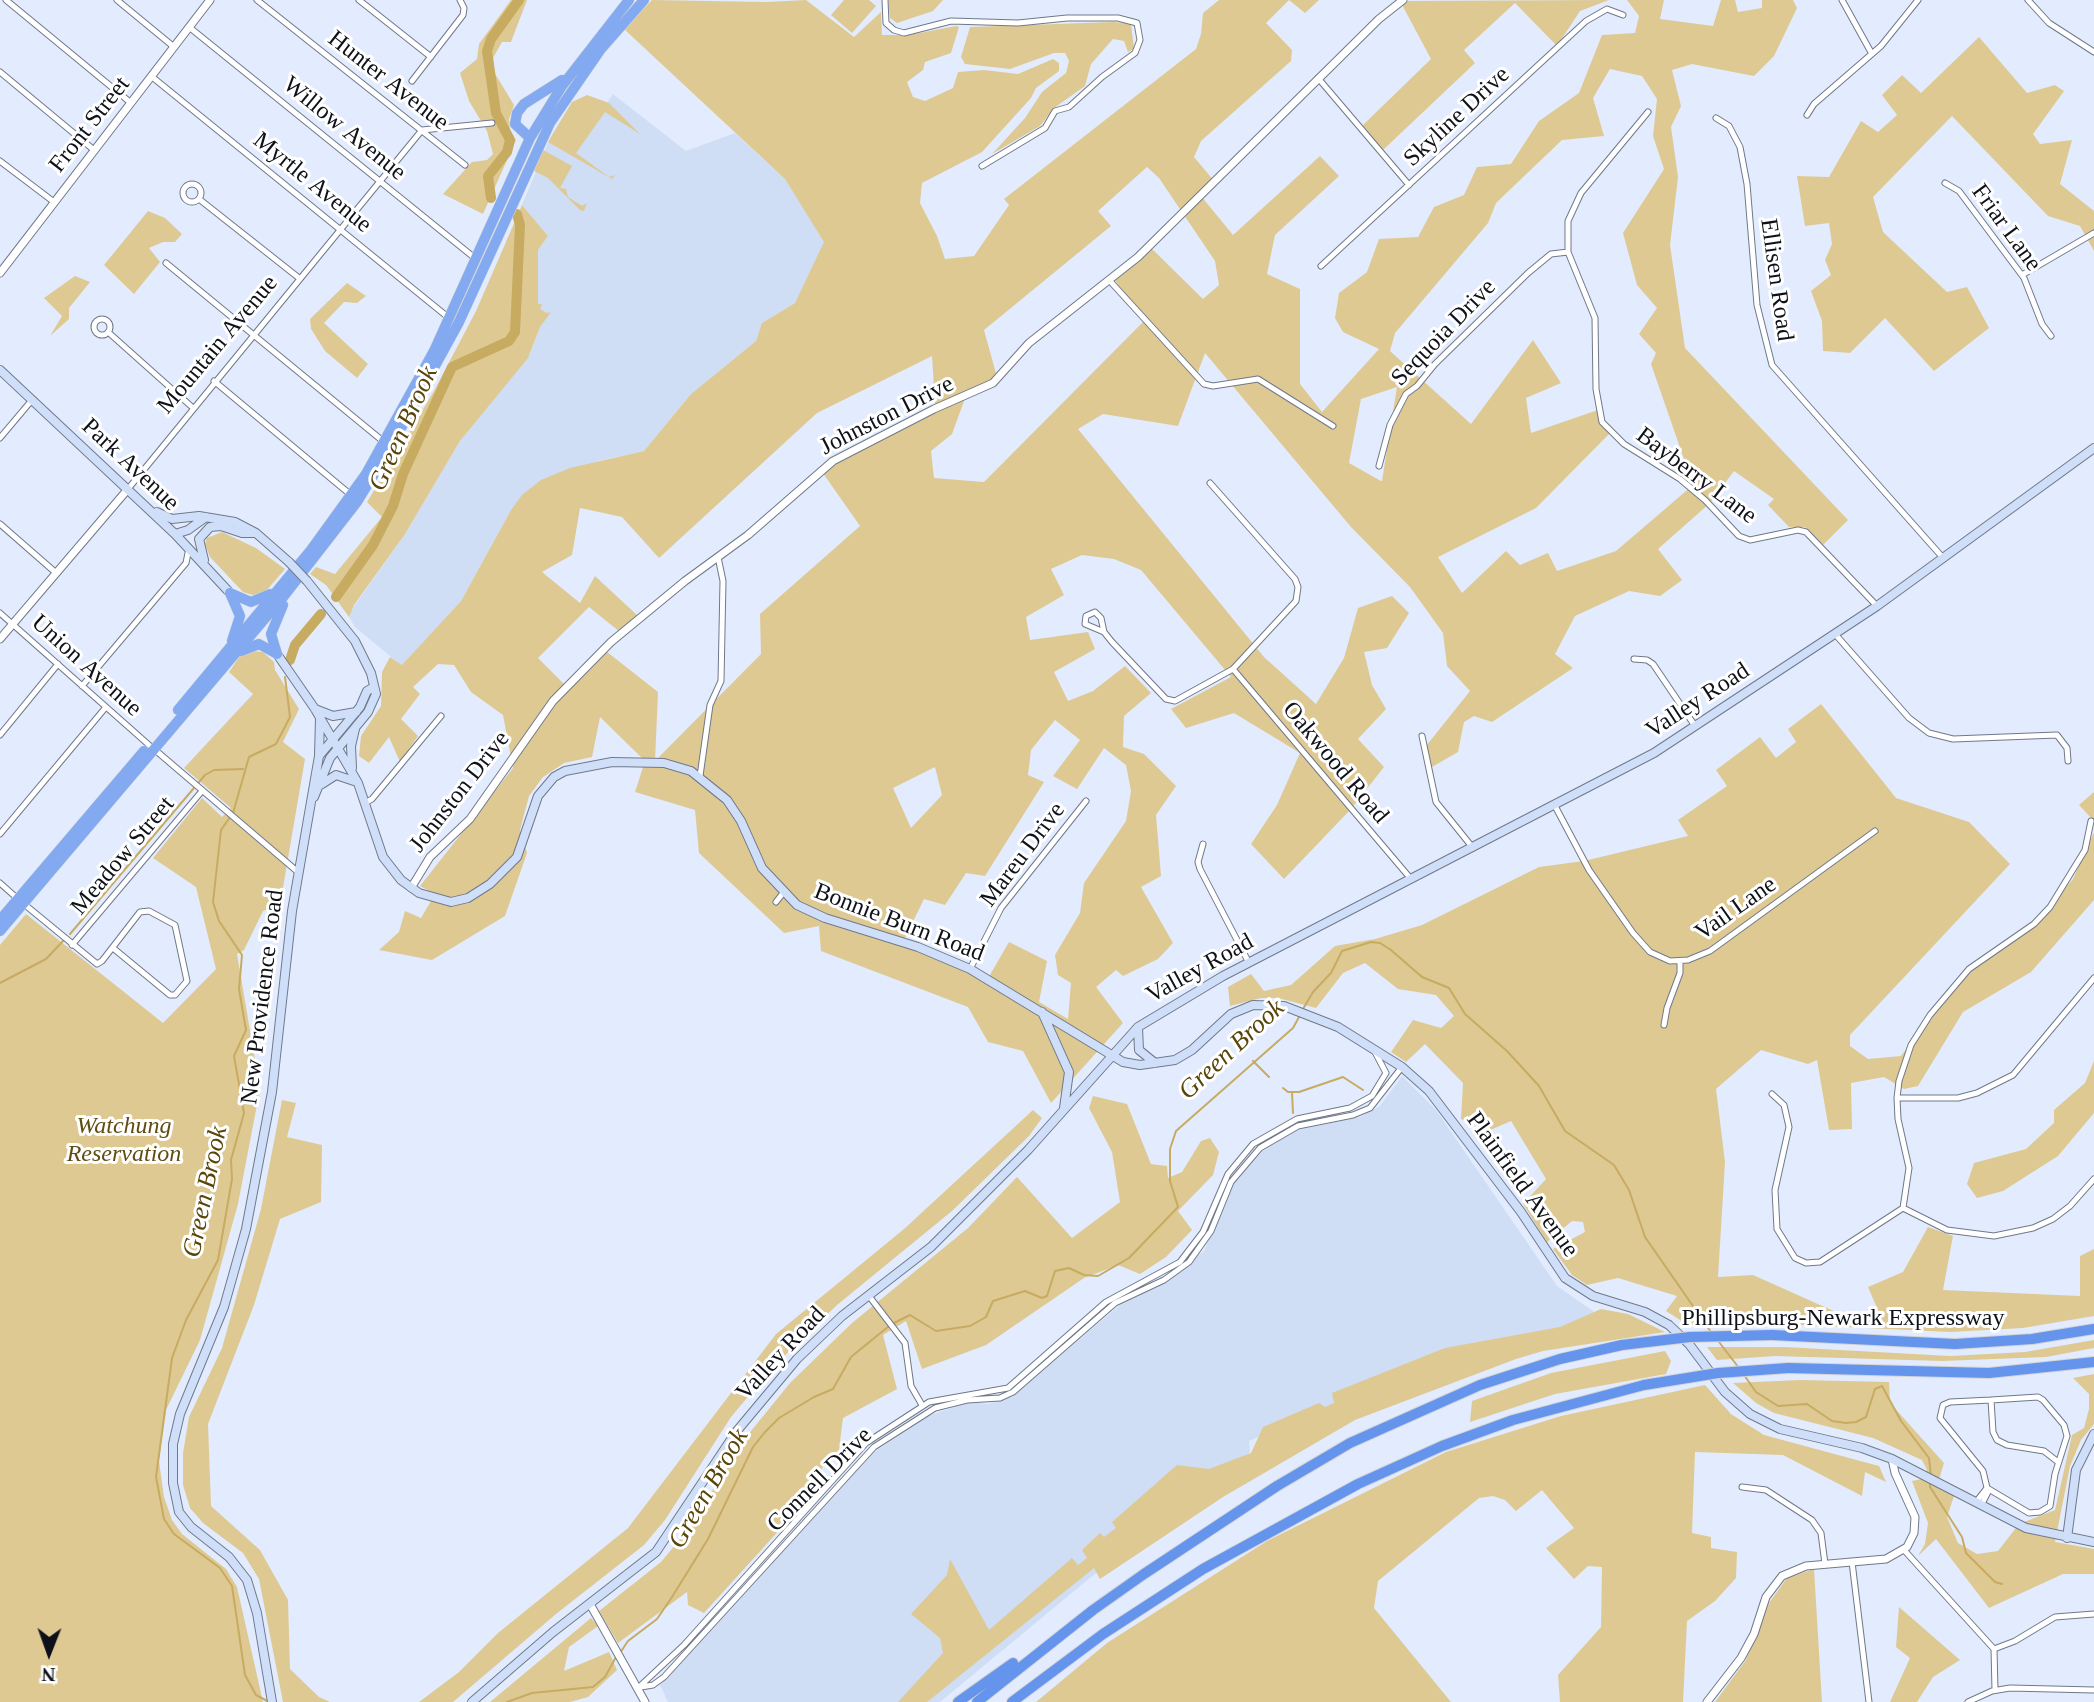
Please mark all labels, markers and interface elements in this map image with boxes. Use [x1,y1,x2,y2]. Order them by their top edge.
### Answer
street label: Hunter Avenue [322,25,454,137]
street label: Skyline Drive [1398,61,1516,173]
street label: Front Street [44,71,136,179]
street label: Willow Avenue [277,71,411,187]
street label: Myrtle Avenue [247,126,377,240]
street label: Friar Lane [1965,179,2047,277]
street label: Ellisen Road [1753,217,1799,343]
street label: Mountain Avenue [152,270,284,420]
street label: Sequoia Drive [1386,273,1502,393]
water label: Green Brook [363,362,445,496]
street label: Johnston Drive [815,370,959,462]
street label: Park Avenue [75,413,185,517]
street label: Bayberry Lane [1630,421,1762,531]
street label: Union Avenue [25,609,147,723]
street label: Valley Road [1641,657,1755,745]
street label: Oakwood Road [1276,696,1394,830]
street label: Johnston Drive [404,726,516,858]
street label: Meadow Street [65,791,181,921]
street label: Mareu Drive [974,797,1072,913]
street label: Vail Lane [1690,871,1782,947]
street label: Bonnie Burn Road [810,877,988,969]
street label: New Providence Road [236,888,290,1106]
street label: Valley Road [1141,928,1259,1010]
water label: Green Brook [1173,993,1291,1107]
street label: Plainfield Avenue [1460,1107,1584,1263]
park label: Watchung Reservation [67,1113,181,1169]
water label: Green Brook [177,1124,235,1260]
street label: Valley Road [730,1301,832,1407]
street label: Phillipsburg-Newark Expressway [1682,1305,2004,1333]
street label: Connell Drive [762,1422,878,1538]
water label: Green Brook [662,1424,756,1554]
north arrow [14,1618,84,1688]
text: N [42,1664,56,1685]

